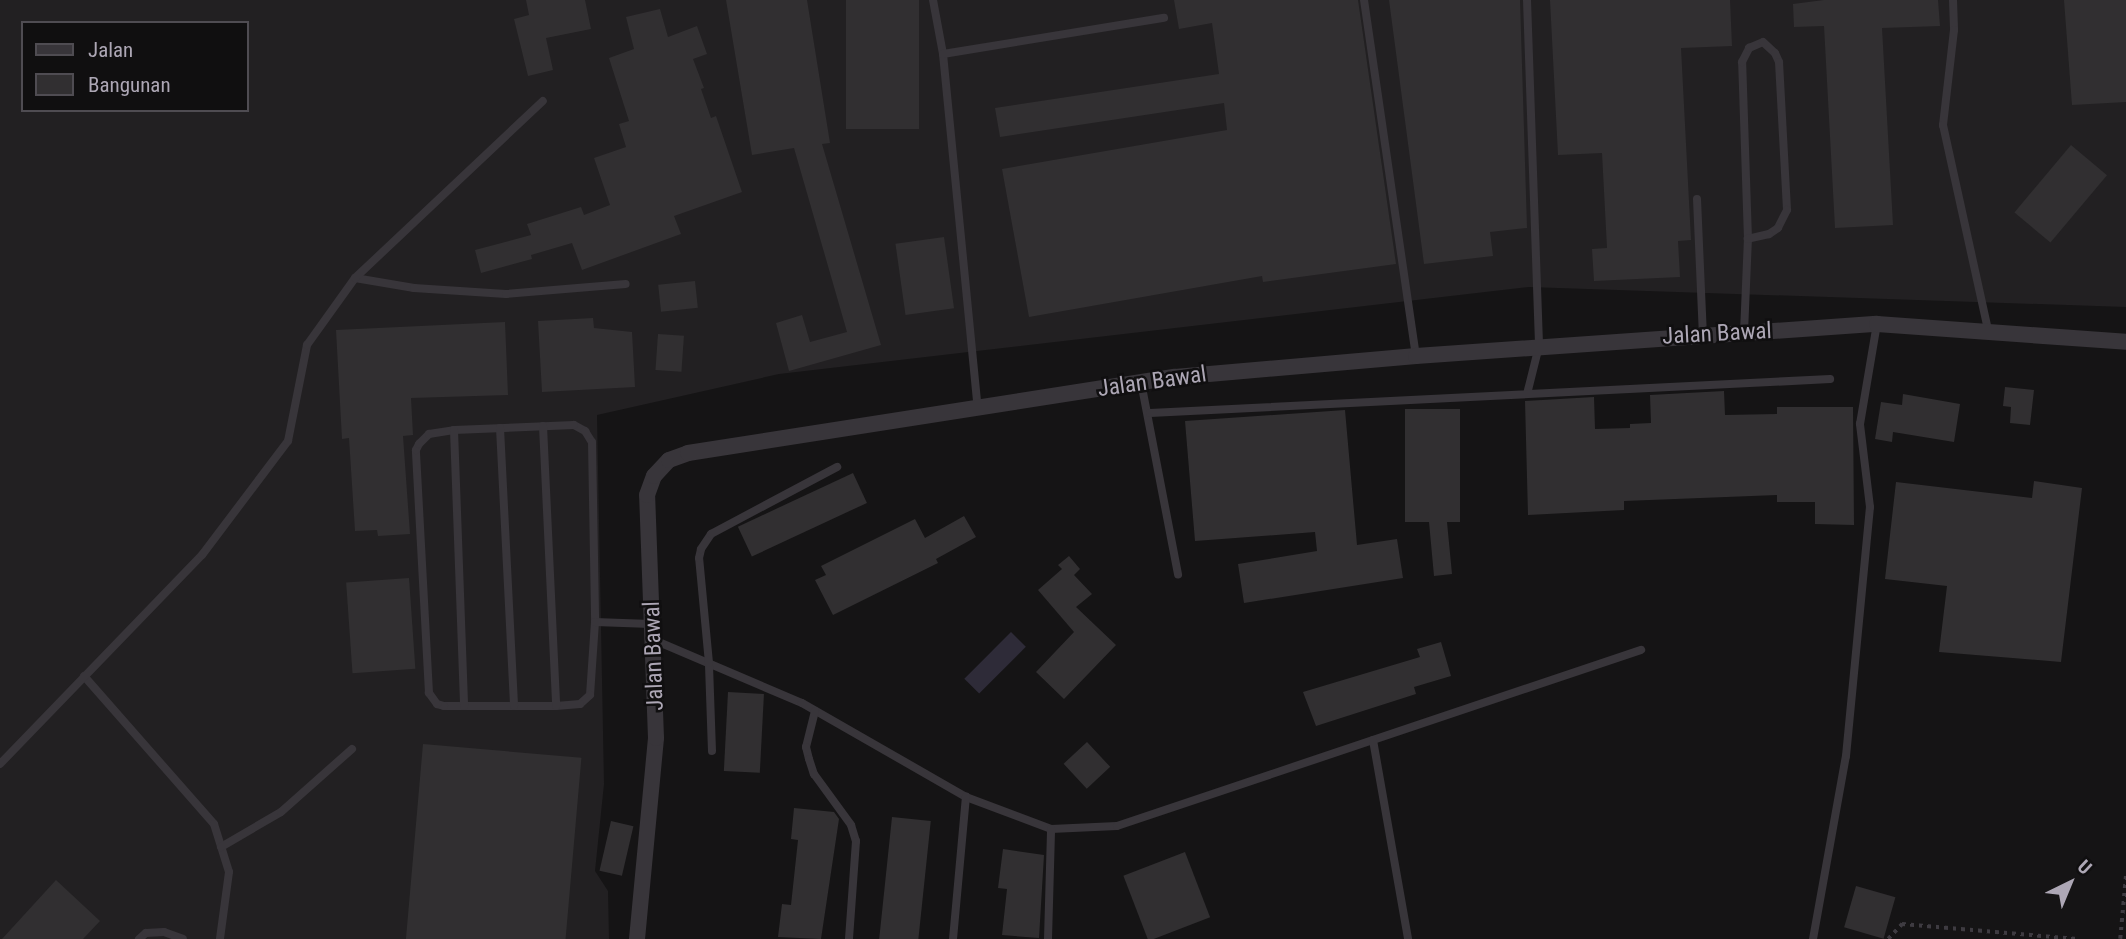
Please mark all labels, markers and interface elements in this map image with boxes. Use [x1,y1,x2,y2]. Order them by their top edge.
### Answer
legend [21,21,248,112]
text: Jalan [88,38,133,62]
text: Bangunan [88,73,171,97]
street label: Jalan Bawal [1662,317,1772,351]
street label: Jalan Bawal [1096,361,1208,403]
street label: Jalan Bawal [638,601,670,711]
north arrow [2035,848,2105,918]
text: U [2073,855,2096,879]

